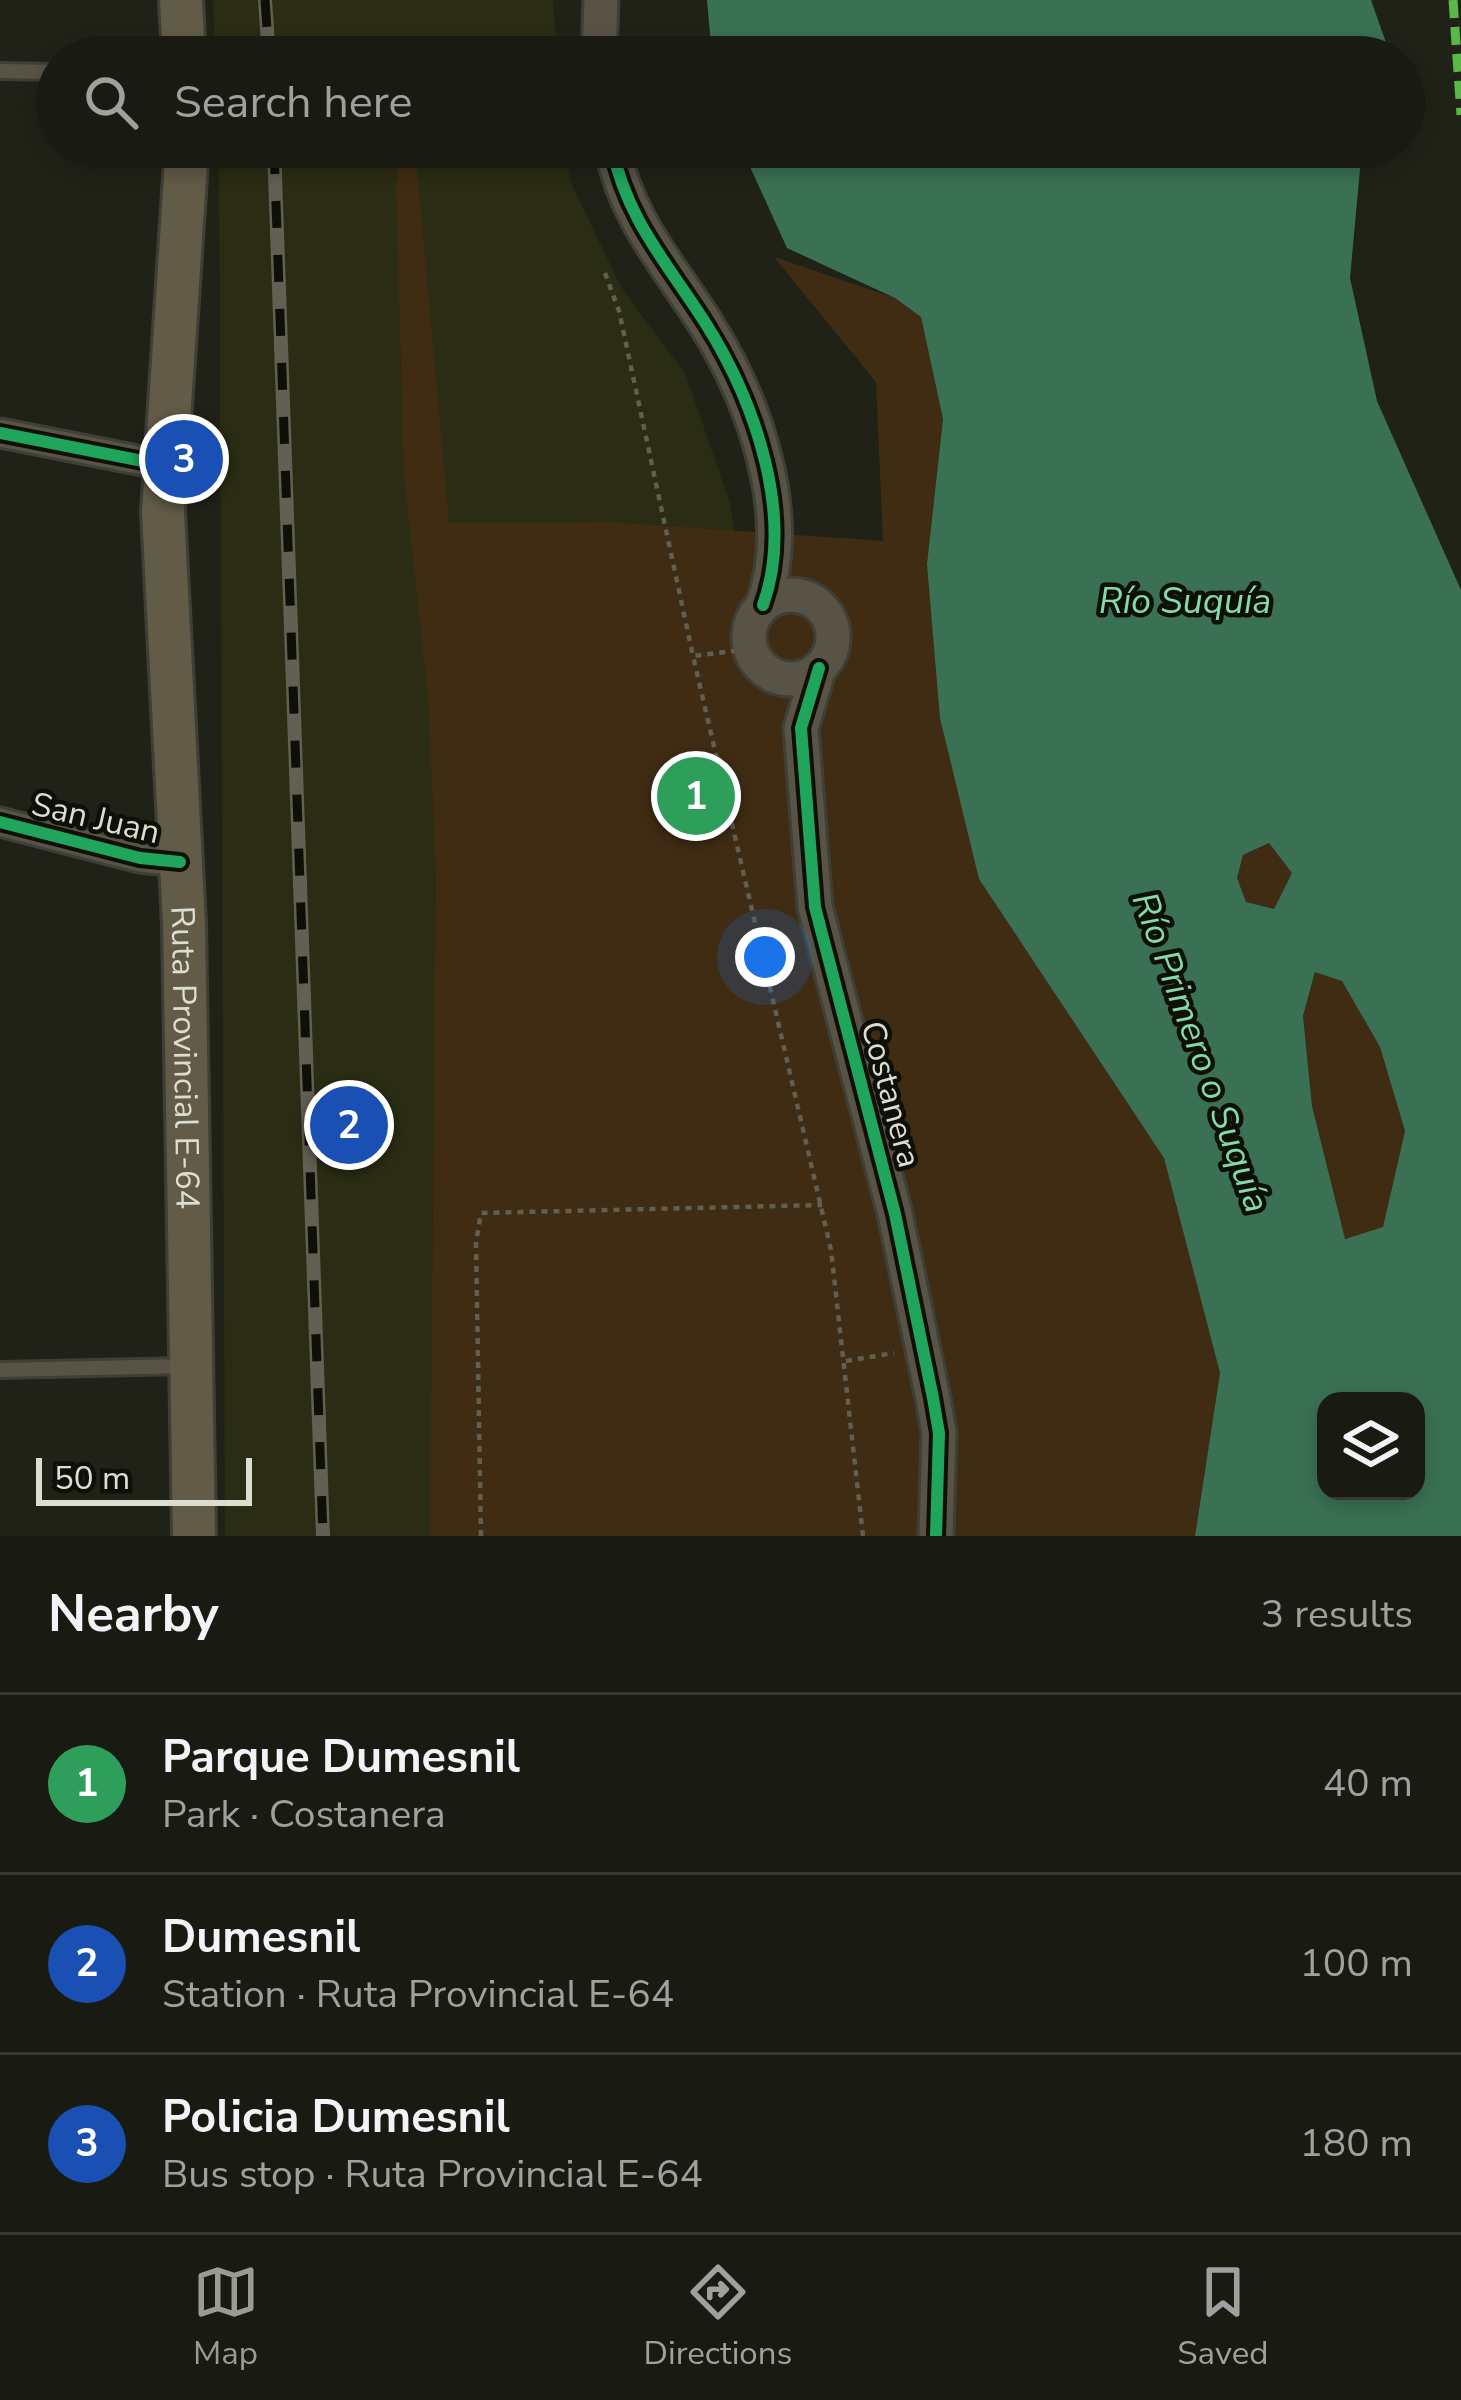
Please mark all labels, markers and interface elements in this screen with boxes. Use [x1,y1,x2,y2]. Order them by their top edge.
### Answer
search box [36,36,1425,168]
icon: search [78,69,144,135]
text: Search here [174,72,413,133]
pin: 3 [145,414,223,504]
water label: Río Suquía [1099,577,1271,626]
pin: 1 [657,751,735,841]
street label: San Juan [27,782,164,855]
water label: Río Primero o Suquía [1120,886,1281,1219]
street label: Ruta Provincial E-64 [159,905,210,1210]
your location [735,927,795,987]
street label: Costanera [849,1016,932,1172]
pin: 2 [310,1080,388,1170]
map controls [1317,1392,1425,1500]
button: layers [1317,1392,1425,1500]
scale bar [36,1452,252,1505]
text: 50 m [54,1456,130,1501]
text: Nearby [48,1579,219,1649]
text: 3 results [1261,1588,1413,1641]
text: Parque Dumesnil [162,1727,520,1788]
text: 1 [75,1757,99,1810]
text: 40 m [1323,1757,1413,1810]
text: Park · Costanera [162,1788,446,1841]
text: Dumesnil [162,1907,360,1968]
text: 2 [75,1937,99,1990]
text: 100 m [1299,1937,1413,1990]
text: Station · Ruta Provincial E-64 [162,1968,674,2021]
text: Policia Dumesnil [162,2087,510,2148]
text: 3 [75,2117,99,2170]
text: 180 m [1299,2117,1413,2170]
text: Bus stop · Ruta Provincial E-64 [162,2148,703,2201]
tab: Map [193,2259,259,2376]
tab: Directions [644,2259,792,2376]
tab: Saved [1177,2259,1268,2376]

